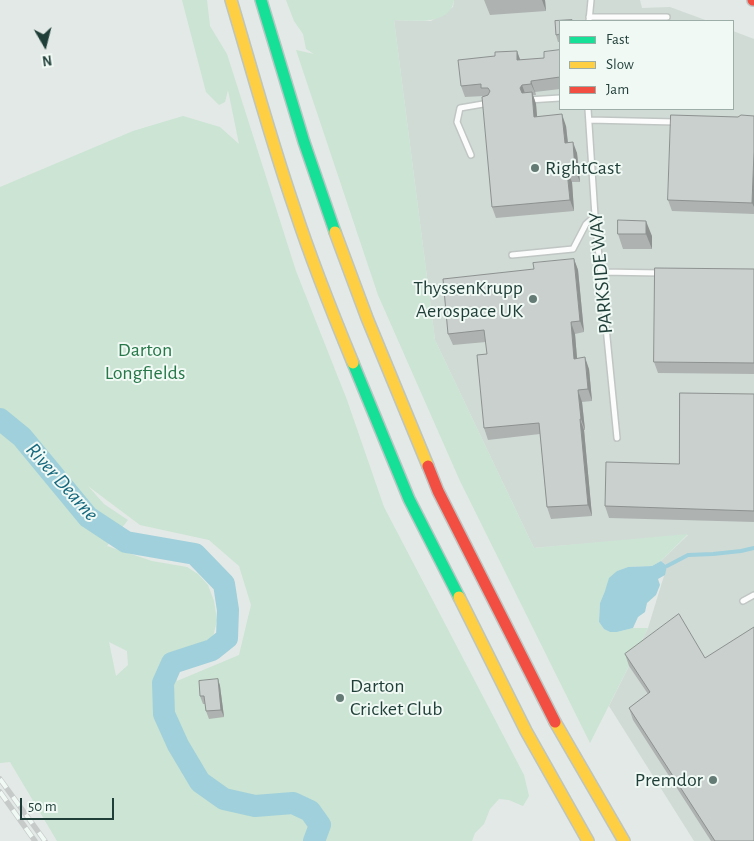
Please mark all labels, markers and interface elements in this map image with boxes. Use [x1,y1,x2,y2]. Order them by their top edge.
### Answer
north arrow [20,20,70,70]
legend [559,20,734,110]
text: Fast [606,32,629,47]
text: N [41,52,53,67]
text: Slow [606,57,634,72]
text: Jam [606,82,629,97]
place label: RightCast [545,156,621,180]
marker: RightCast [529,162,541,174]
street label: PARKSIDE WAY [584,211,618,335]
place label: ThyssenKrupp Aerospace UK [413,276,523,323]
marker: ThyssenKrupp Aerospace UK [527,293,539,305]
park label: Darton Longfields [105,338,185,385]
water label: River Dearne [20,438,104,526]
place label: Darton Cricket Club [350,674,443,721]
marker: Darton Cricket Club [334,692,346,704]
place label: Premdor [635,768,703,792]
marker: Premdor [707,774,719,786]
scale bar [22,788,116,820]
text: 50 m [28,799,57,814]

